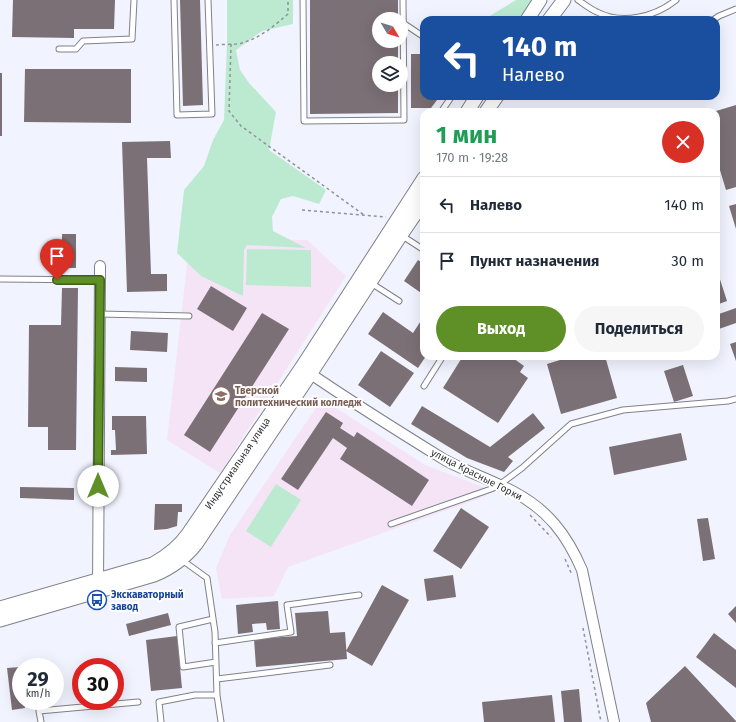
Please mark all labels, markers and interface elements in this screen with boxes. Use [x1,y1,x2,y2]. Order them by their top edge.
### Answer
north arrow [372,12,408,48]
map controls [372,12,408,92]
text: 140 m [502,30,578,63]
icon: left [436,32,488,84]
button: layers [372,56,408,92]
text: Налево [502,64,565,86]
text: 1 мин [436,121,497,149]
button: close [662,121,704,163]
text: 170 m · 19:28 [436,150,508,165]
icon: left [436,194,458,216]
text: Налево [470,196,522,214]
text: 140 m [664,196,704,214]
pin [40,239,74,280]
icon: arrive [46,245,68,267]
icon: arrive [436,250,458,272]
text: Пункт назначения [470,252,599,270]
text: 30 m [671,252,704,270]
button: Выход [436,306,566,352]
button: Поделиться [574,306,704,352]
school or university icon: Тверской политехнический колледж [210,385,232,407]
place label: Тверской политехнический колледж [235,385,362,409]
street label: Индустриальная улица [203,415,273,512]
street label: улица Красные Горки [429,447,524,503]
position arrow [77,465,119,507]
bus stop icon: Экскаваторный завод [86,589,108,611]
place label: Экскаваторный завод [111,589,184,613]
speed limit sign: 30 [72,658,124,710]
text: 29 [27,667,49,691]
text: km/h [26,688,50,700]

